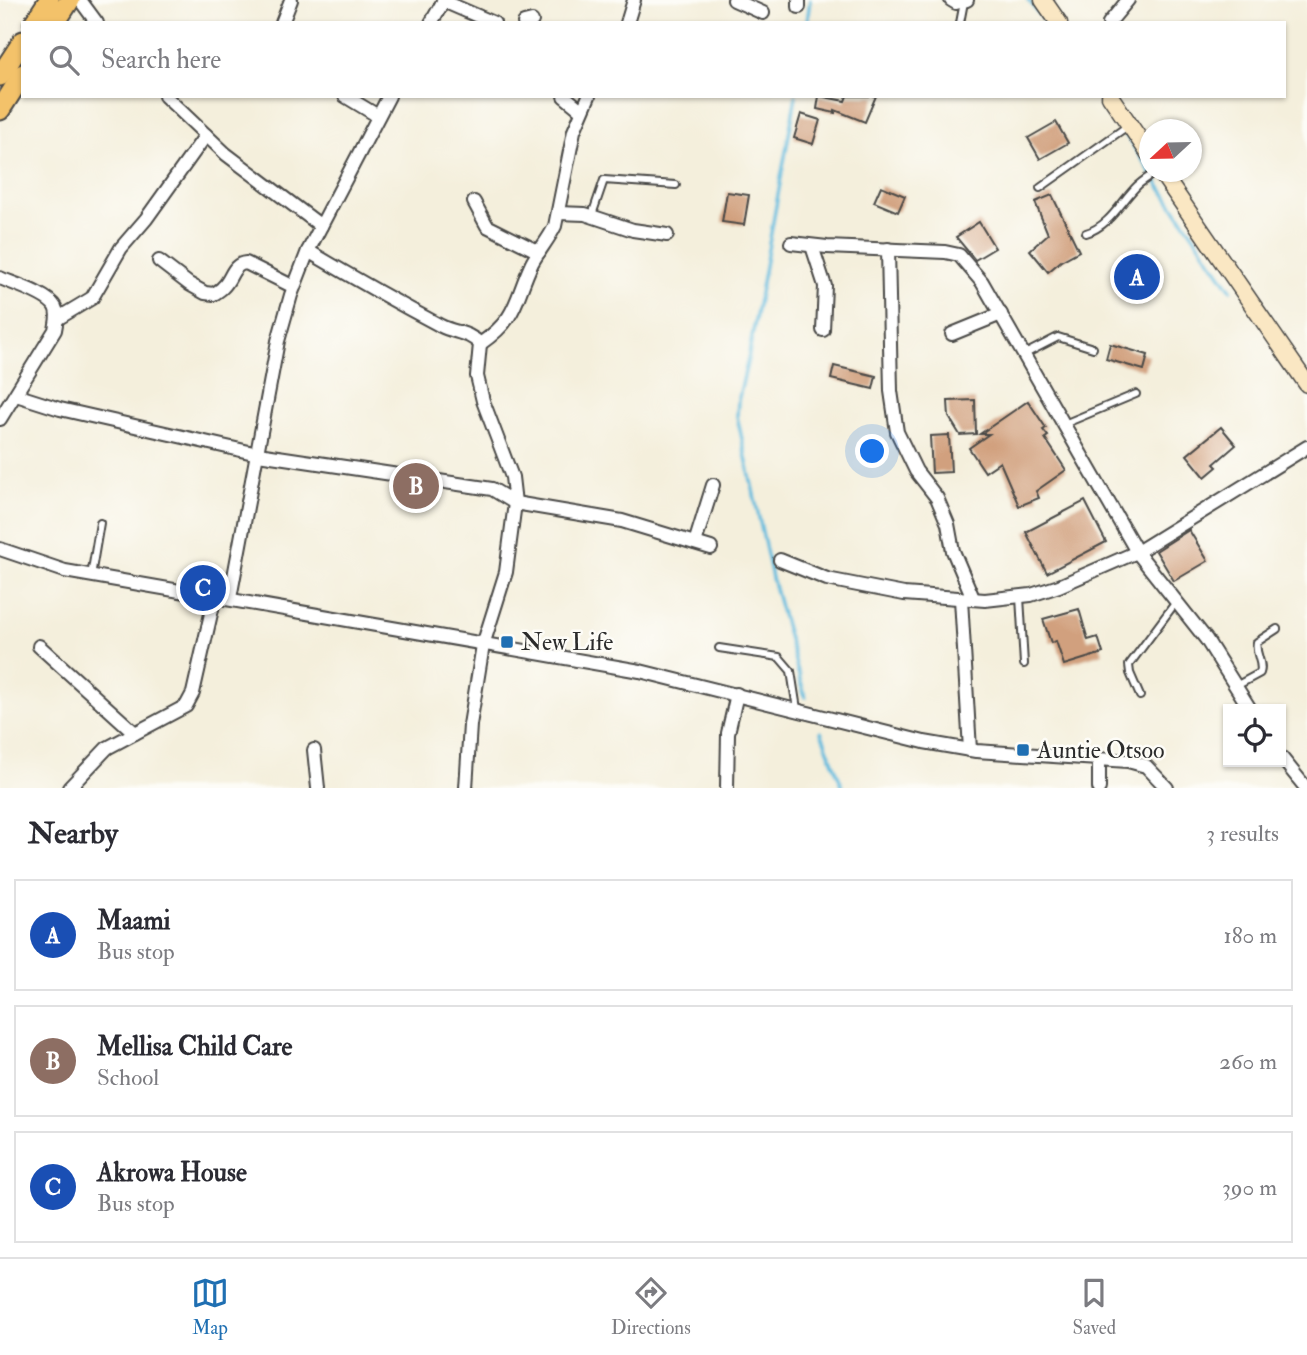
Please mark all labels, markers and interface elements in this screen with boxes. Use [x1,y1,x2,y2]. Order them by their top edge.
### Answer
search box [21,21,1286,98]
icon: search [45,41,83,79]
text: Search here [101,44,221,76]
north arrow [1139,119,1202,182]
pin: A [1114,251,1160,303]
your location [855,434,889,468]
pin: B [393,460,439,512]
pin: C [180,562,226,614]
place label: New Life [521,627,613,658]
marker: New Life [499,634,515,650]
map controls [1223,704,1286,767]
button: locate [1223,704,1286,767]
place label: Auntie Otsoo [1036,735,1165,766]
marker: Auntie Otsoo [1015,742,1031,758]
text: Nearby [28,815,118,852]
text: 3 results [1206,819,1279,848]
text: Maami [97,905,170,937]
text: A [46,921,60,950]
text: 180 m [1224,921,1277,950]
text: Bus stop [97,937,175,966]
text: Mellisa Child Care [97,1031,292,1063]
text: B [45,1047,61,1076]
text: 260 m [1219,1047,1277,1076]
text: School [97,1063,159,1092]
text: Akrowa House [97,1157,247,1189]
text: C [45,1173,61,1202]
text: 390 m [1222,1173,1277,1202]
text: Bus stop [97,1189,175,1218]
tab: Map [191,1274,229,1340]
tab: Directions [611,1274,691,1340]
tab: Saved [1073,1274,1116,1340]

